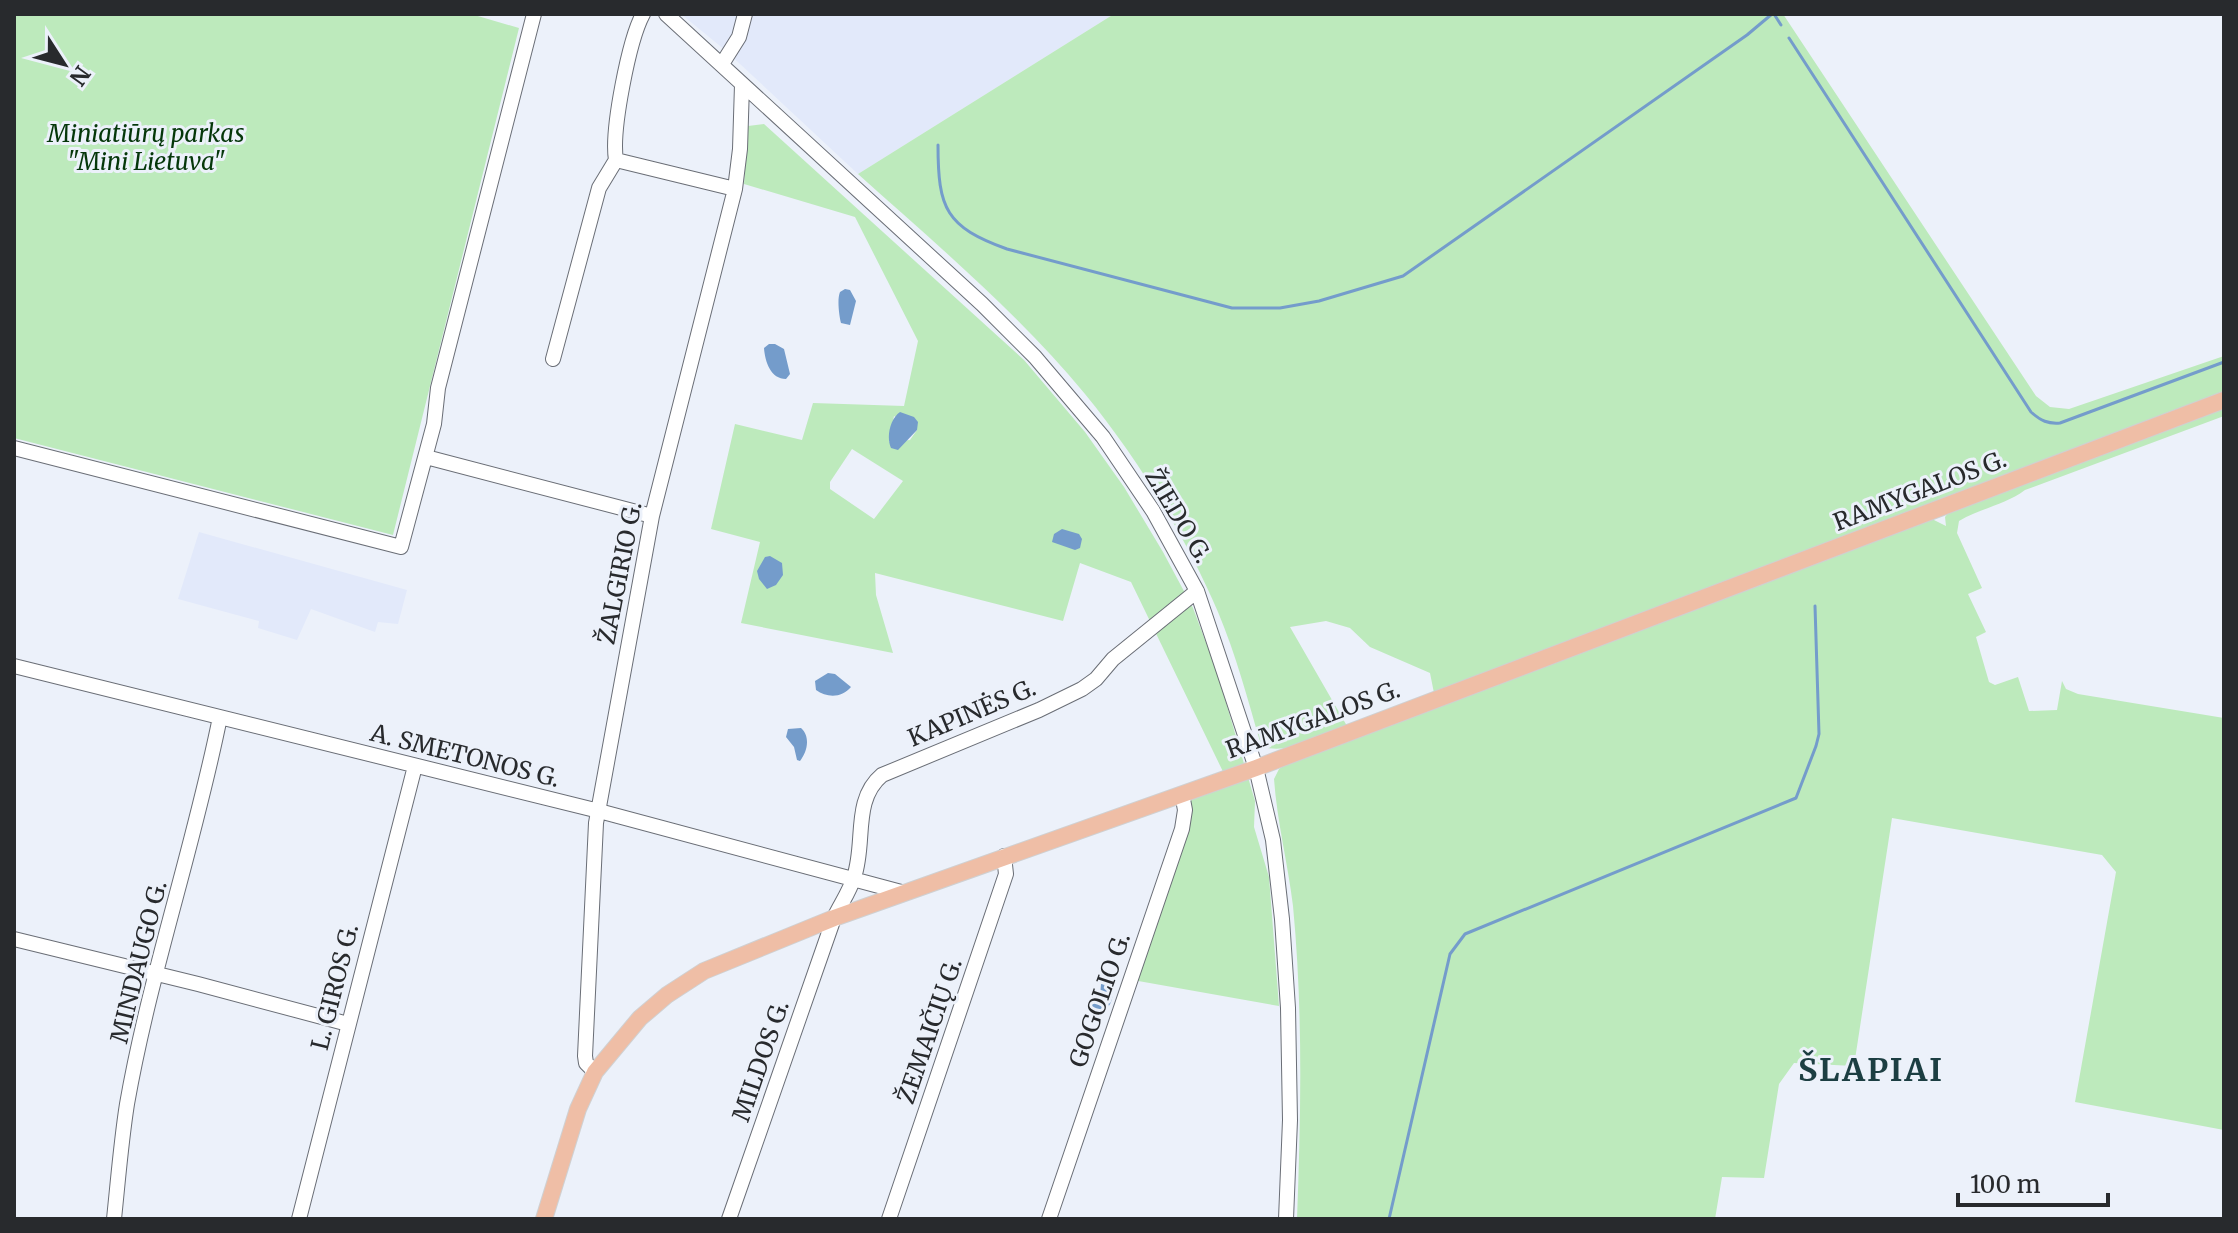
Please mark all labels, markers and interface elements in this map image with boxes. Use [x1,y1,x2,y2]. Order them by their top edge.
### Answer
north arrow [24,24,104,104]
text: N [63,60,97,92]
park label: Miniatiūrų parkas "Mini Lietuva" [47,118,244,177]
street label: RAMYGALOS G. [1829,443,2011,538]
street label: ŽIEDO G. [1138,462,1220,569]
street label: ŽALGIRIO G. [590,499,649,647]
street label: KAPINĖS G. [903,672,1040,753]
street label: RAMYGALOS G. [1222,674,1404,765]
street label: A. SMETONOS G. [366,717,563,794]
street label: MINDAUGO G. [103,877,174,1046]
street label: L. GIROS G. [304,920,365,1053]
street label: GOGOLIO G. [1062,928,1137,1071]
street label: ŽEMAIČIŲ G. [889,954,969,1108]
street label: MILDOS G. [725,996,796,1126]
district label: ŠLAPIAI [1798,1049,1944,1090]
scale bar [1958,1157,2108,1207]
text: 100 m [1970,1169,2041,1200]

